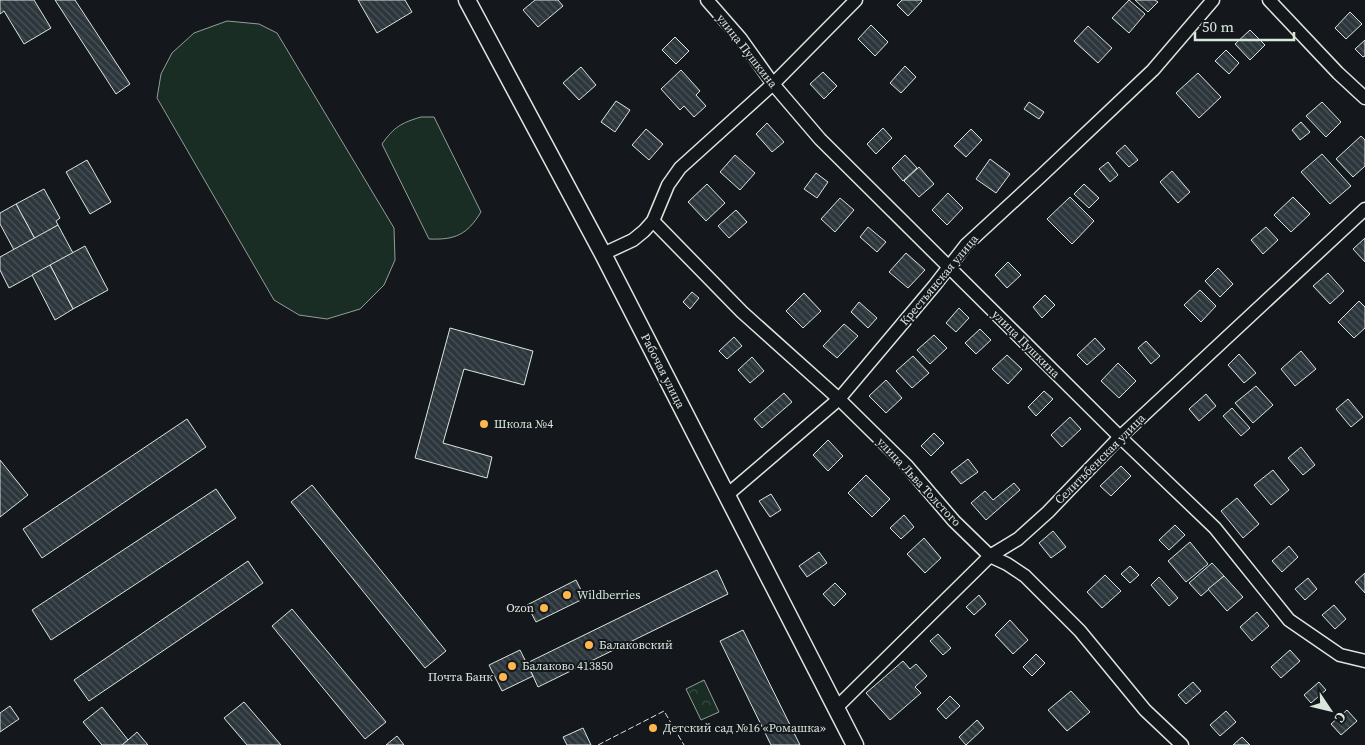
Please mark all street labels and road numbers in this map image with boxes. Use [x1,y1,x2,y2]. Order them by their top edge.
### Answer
street label: улица Пушкина [713,11,782,92]
street label: Крестьянская улица [896,230,982,329]
street label: улица Пушкина [989,307,1064,382]
street label: Рабочая улица [637,331,689,412]
street label: Селитьбенская улица [1051,410,1149,508]
street label: улица Льва Толстого [874,434,965,530]

